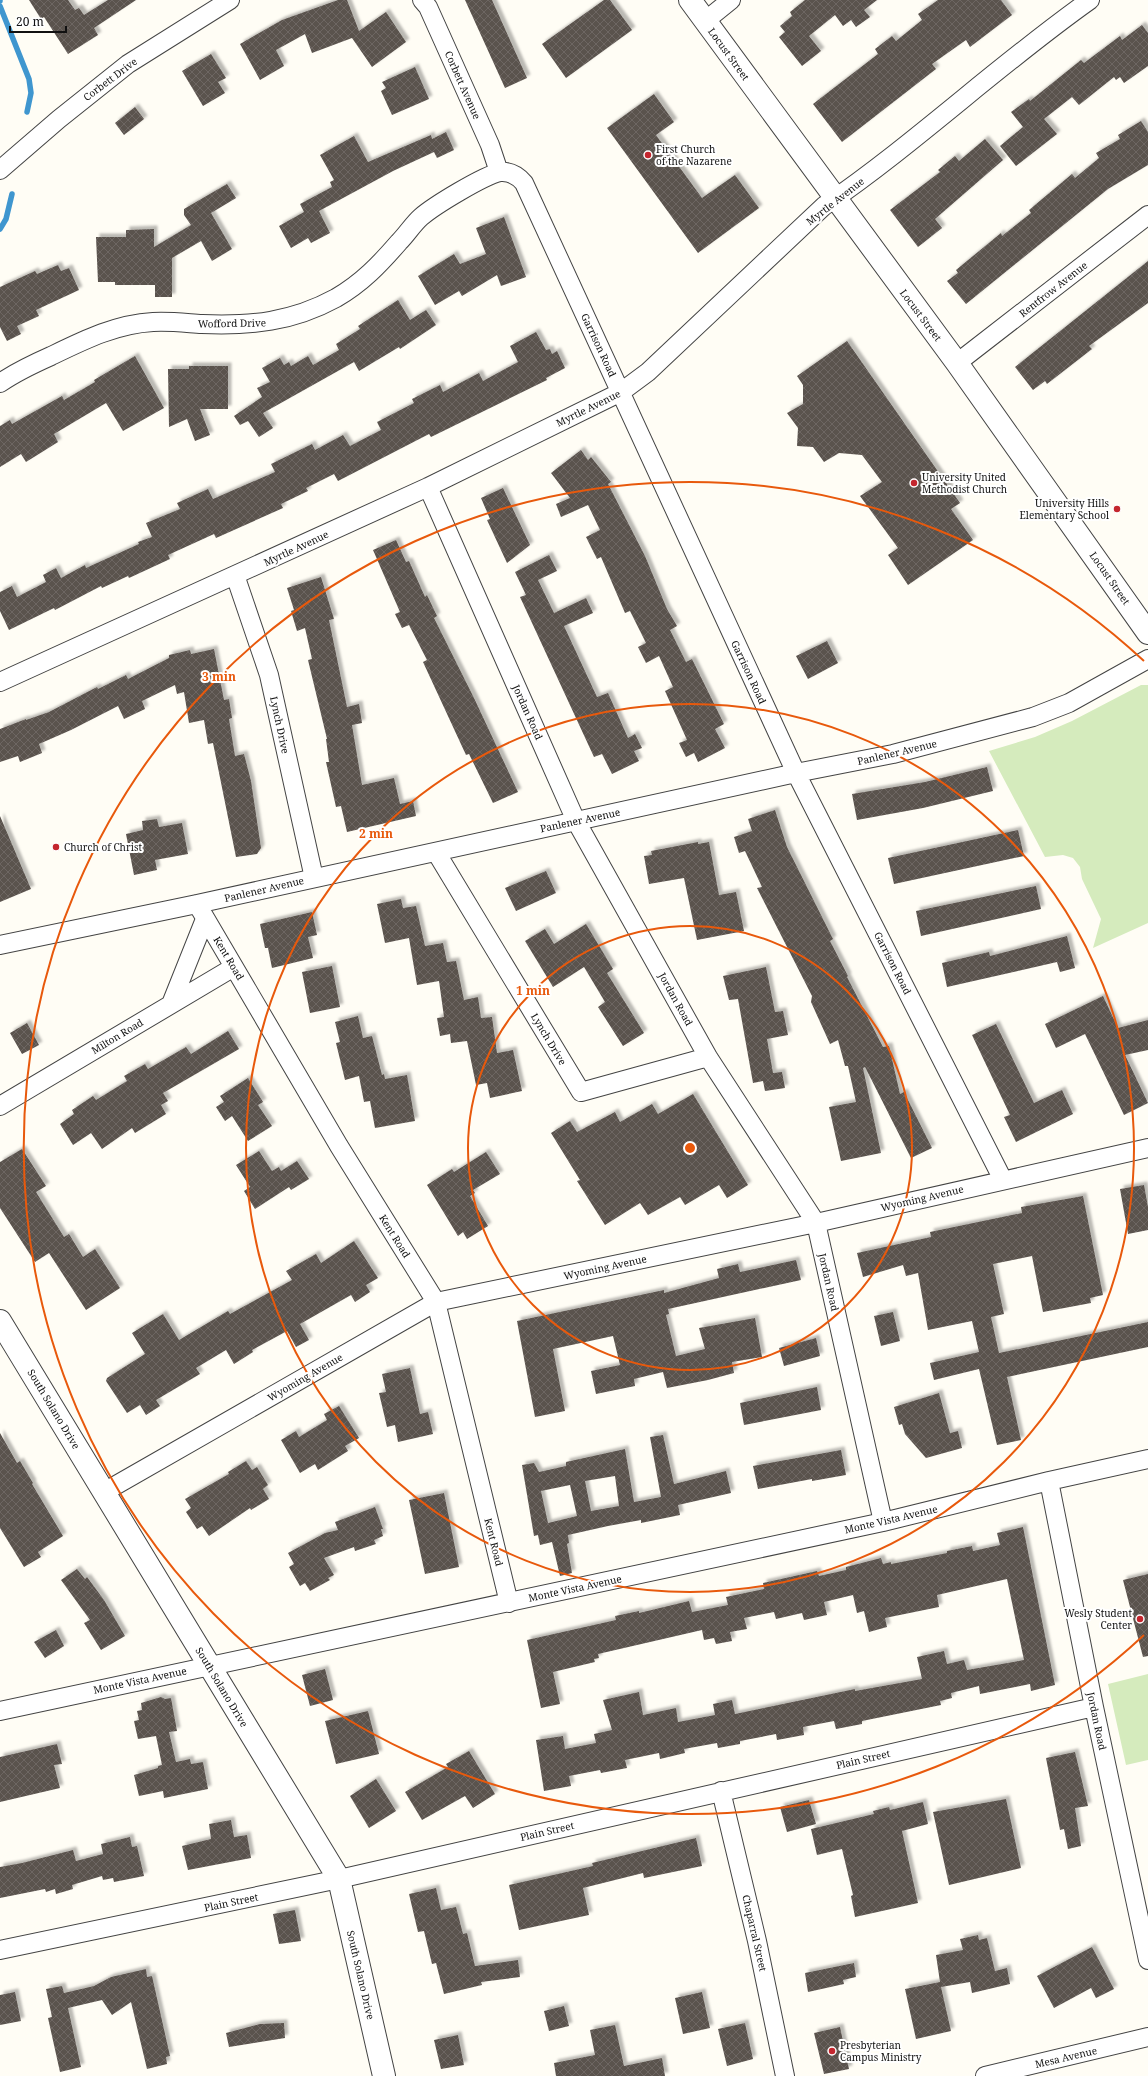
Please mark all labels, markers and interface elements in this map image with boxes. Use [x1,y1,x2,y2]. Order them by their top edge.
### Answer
scale bar [10,8,66,34]
text: 20 m [16,13,44,30]
street label: Locust Street [705,25,753,83]
street label: Corbett Avenue [442,49,484,121]
street label: Corbett Drive [80,54,140,104]
place label: First Church of the Nazarene [656,142,732,168]
marker: First Church of the Nazarene [643,150,653,160]
street label: Myrtle Avenue [803,174,867,228]
street label: Rentfrow Avenue [1016,258,1090,320]
street label: Locust Street [897,286,945,344]
street label: Garrison Road [578,311,620,379]
street label: Wofford Drive [198,315,266,331]
street label: Myrtle Avenue [553,386,623,430]
place label: University United Methodist Church [922,470,1008,496]
marker: University United Methodist Church [909,478,919,488]
place label: University Hills Elementary School [1020,496,1109,522]
marker: University Hills Elementary School [1112,504,1122,514]
street label: Myrtle Avenue [261,527,331,569]
street label: Locust Street [1087,549,1134,608]
street label: Garrison Road [728,638,770,706]
text: 3 min [202,668,236,685]
street label: Jordan Road [509,681,546,742]
street label: Lynch Drive [267,695,293,755]
street label: Panlener Avenue [856,736,938,768]
street label: Panlener Avenue [539,805,621,835]
text: 2 min [359,825,393,842]
place label: Church of Christ [64,840,142,854]
marker: Church of Christ [51,842,61,852]
street label: Panlener Avenue [223,873,305,905]
street label: Garrison Road [871,929,915,997]
street label: Kent Road [210,933,248,983]
street label: Jordan Road [655,969,696,1028]
text: 1 min [516,982,550,999]
street label: Lynch Drive [528,1010,570,1068]
street label: Milton Road [88,1015,146,1057]
centre of rings [683,1141,697,1155]
street label: Wyoming Avenue [879,1182,965,1214]
street label: Kent Road [376,1212,414,1260]
street label: Wyoming Avenue [562,1251,648,1283]
street label: Jordan Road [815,1251,842,1312]
street label: Wyoming Avenue [265,1350,345,1404]
street label: South Solano Drive [25,1366,83,1452]
street label: Monte Vista Avenue [843,1501,939,1537]
street label: Kent Road [481,1517,507,1567]
street label: Monte Vista Avenue [527,1571,623,1605]
place label: Wesly Student Center [1064,1606,1132,1632]
marker: Wesly Student Center [1135,1614,1145,1624]
street label: South Solano Drive [193,1644,251,1730]
street label: Monte Vista Avenue [92,1663,188,1697]
street label: Jordan Road [1084,1690,1110,1751]
street label: Plain Street [835,1746,892,1772]
street label: Plain Street [519,1818,576,1844]
street label: Plain Street [203,1889,260,1915]
street label: Chaparral Street [739,1893,771,1973]
street label: South Solano Drive [344,1929,378,2021]
place label: Presbyterian Campus Ministry [840,2038,922,2064]
street label: Mesa Avenue [1034,2043,1098,2071]
marker: Presbyterian Campus Ministry [827,2046,837,2056]

